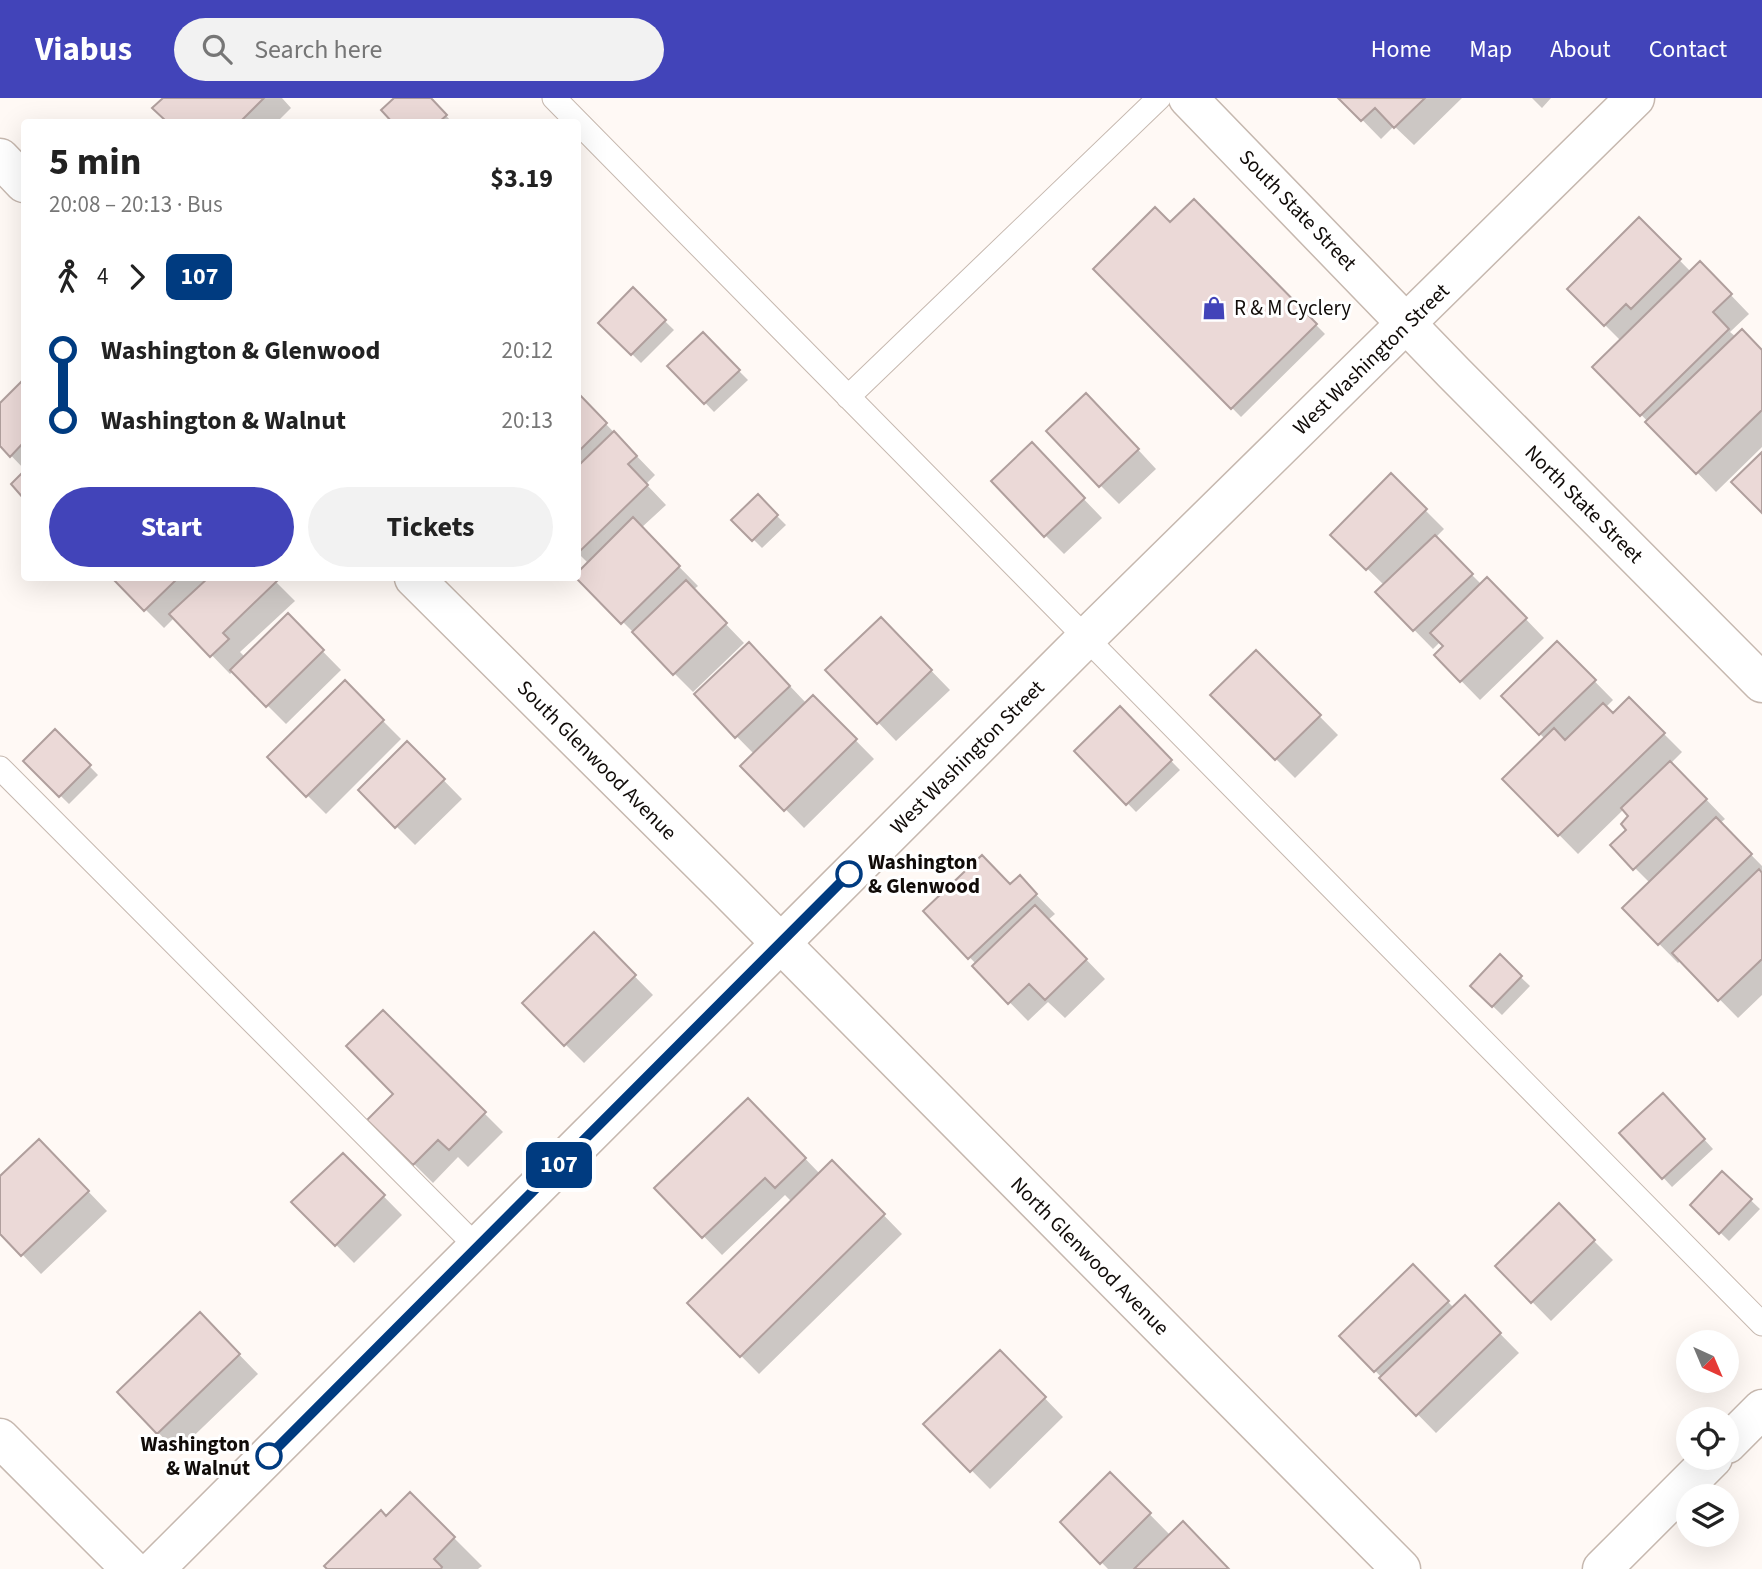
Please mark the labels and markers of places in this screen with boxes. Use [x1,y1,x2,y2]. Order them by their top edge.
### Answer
place label: R & M Cyclery [1234,293,1351,323]
shop icon: R & M Cyclery [1200,294,1228,322]
place label: Washington & Glenwood [868,847,980,901]
marker: Washington & Glenwood [836,861,862,887]
place label: Washington & Walnut [140,1429,250,1483]
marker: Washington & Walnut [256,1443,282,1469]

